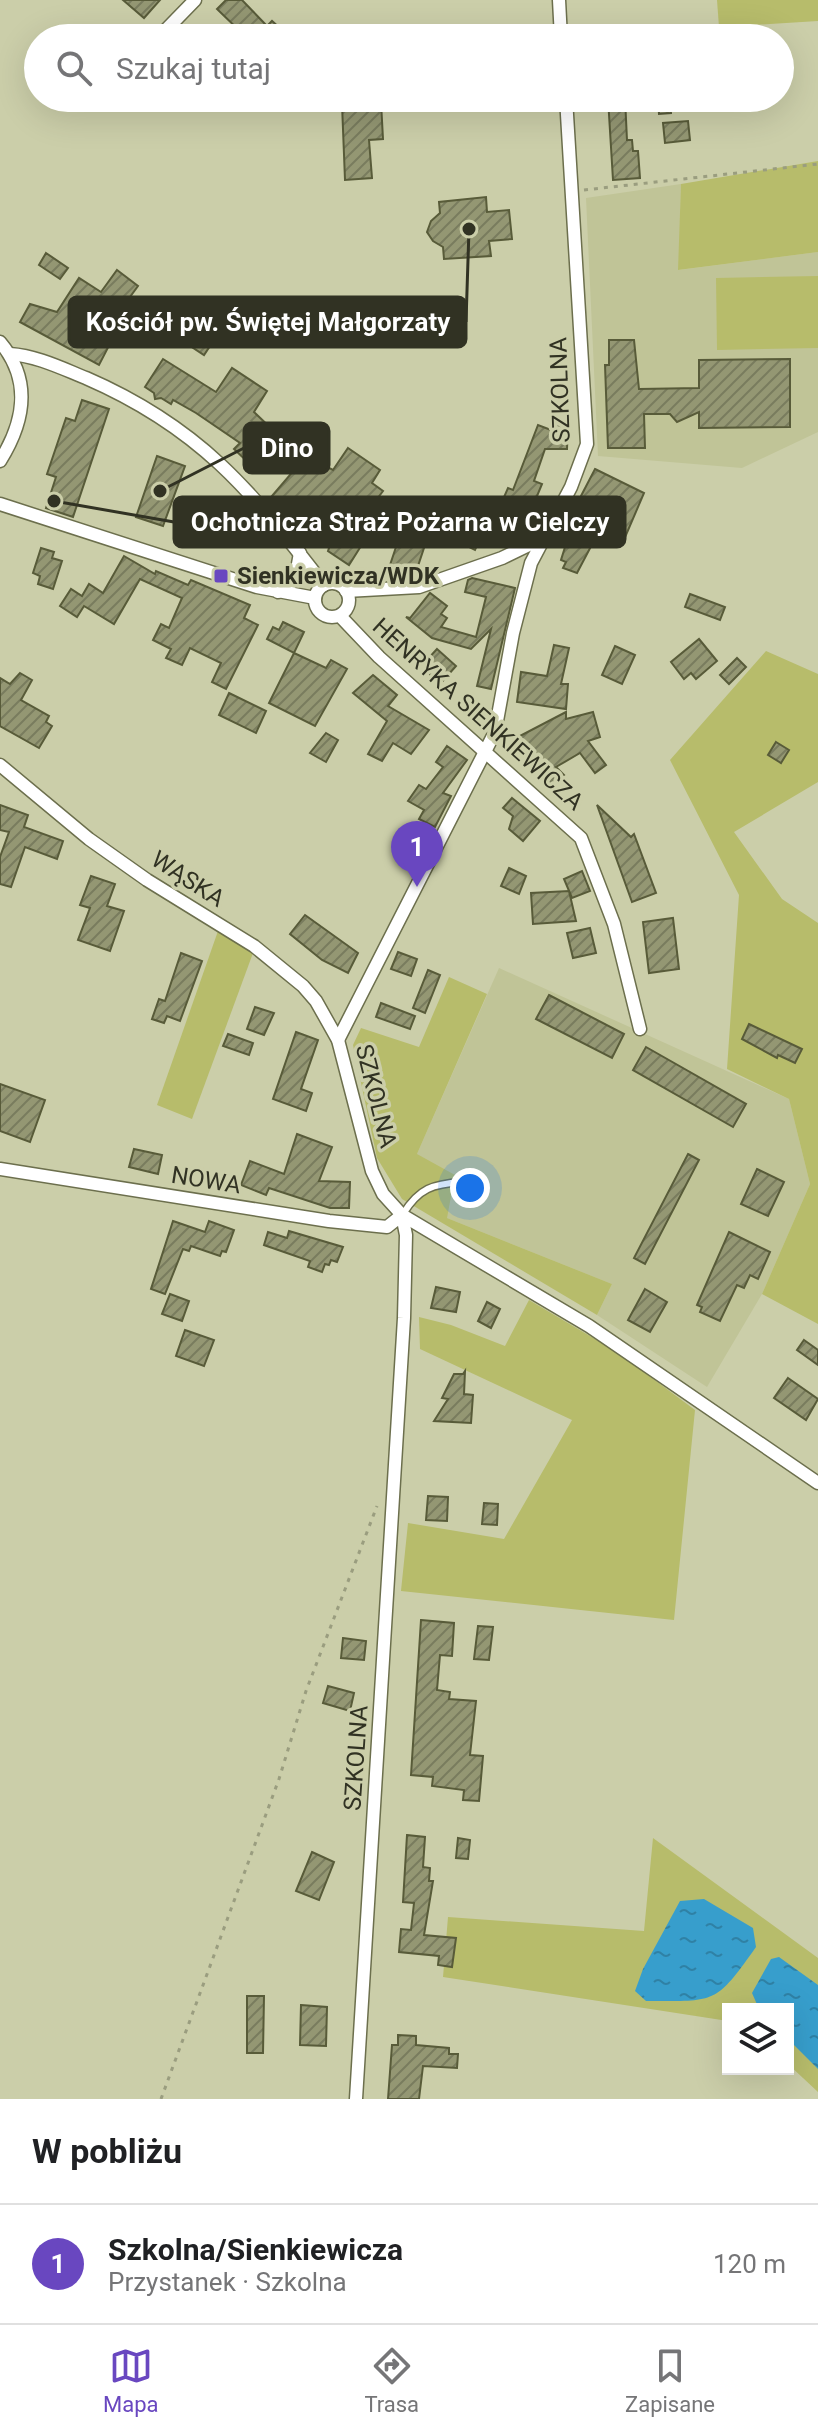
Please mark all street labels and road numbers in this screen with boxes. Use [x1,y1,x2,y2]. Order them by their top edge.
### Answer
street label: SZKOLNA [544,336,576,443]
street label: HENRYKA SIENKIEWICZA [367,612,589,816]
street label: WĄSKA [146,845,230,913]
street label: SZKOLNA [350,1041,402,1151]
street label: NOWA [169,1161,243,1199]
street label: SZKOLNA [338,1704,374,1812]

